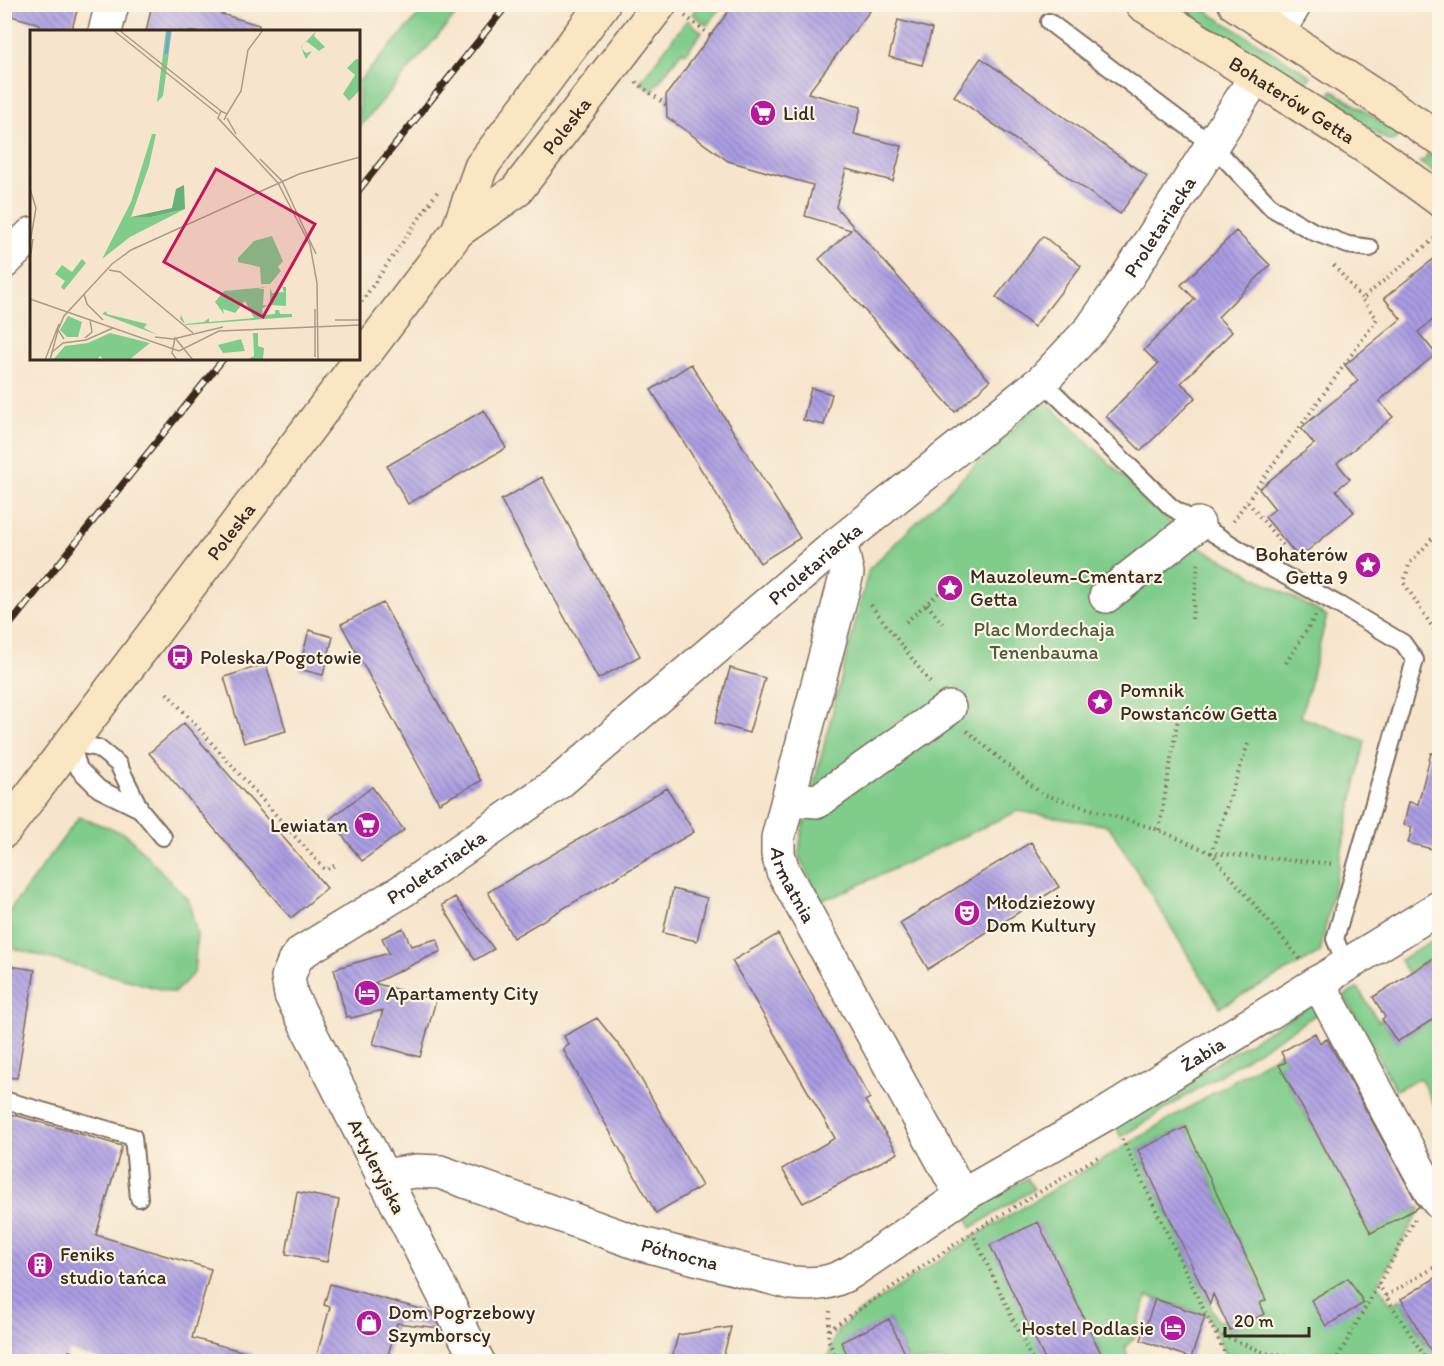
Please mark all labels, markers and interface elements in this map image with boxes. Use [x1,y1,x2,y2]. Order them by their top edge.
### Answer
inset map [30,30,360,360]
street label: Bohaterów Getta [1225,51,1360,149]
street label: Poleska [537,92,596,159]
supermarket icon: Lidl [748,98,778,128]
place label: Lidl [783,101,815,125]
street label: Proletariacka [1118,171,1201,282]
street label: Poleska [201,497,261,565]
street label: Proletariacka [763,517,867,610]
place label: Bohaterów Getta 9 [1255,542,1348,589]
place icon: Bohaterów Getta 9 [1353,550,1383,580]
place label: Mauzoleum-Cmentarz Getta [970,564,1162,611]
place icon: Mauzoleum-Cmentarz Getta [935,573,965,603]
park label: Plac Mordechaja Tenenbauma [974,617,1115,664]
bus stop icon: Poleska/Pogotowie [165,642,195,672]
place label: Poleska/Pogotowie [200,645,362,669]
place label: Pomnik Powstańców Getta [1120,678,1278,725]
place icon: Pomnik Powstańców Getta [1085,687,1115,717]
supermarket icon: Lewiatan [352,810,382,840]
place label: Lewiatan [270,813,348,837]
street label: Proletariacka [382,824,491,910]
street label: Armatnia [766,848,822,928]
place label: Młodzieżowy Dom Kultury [986,890,1096,937]
theatre icon: Młodzieżowy Dom Kultury [952,898,982,928]
hotel icon: Apartamenty City [352,978,382,1008]
place label: Apartamenty City [386,981,539,1005]
street label: Żabia [1176,1031,1230,1077]
street label: Artyleryjska [343,1114,411,1218]
street label: Północna [639,1232,721,1275]
place label: Feniks studio tańca [60,1242,166,1289]
building icon: Feniks studio tańca [25,1250,55,1280]
place label: Dom Pogrzebowy Szymborscy [388,1300,536,1347]
scale bar [1225,1300,1309,1338]
shop icon: Dom Pogrzebowy Szymborscy [354,1308,384,1338]
text: 20 m [1234,1310,1274,1332]
hotel icon: Hostel Podlasie [1158,1313,1188,1343]
place label: Hostel Podlasie [1021,1316,1154,1340]

